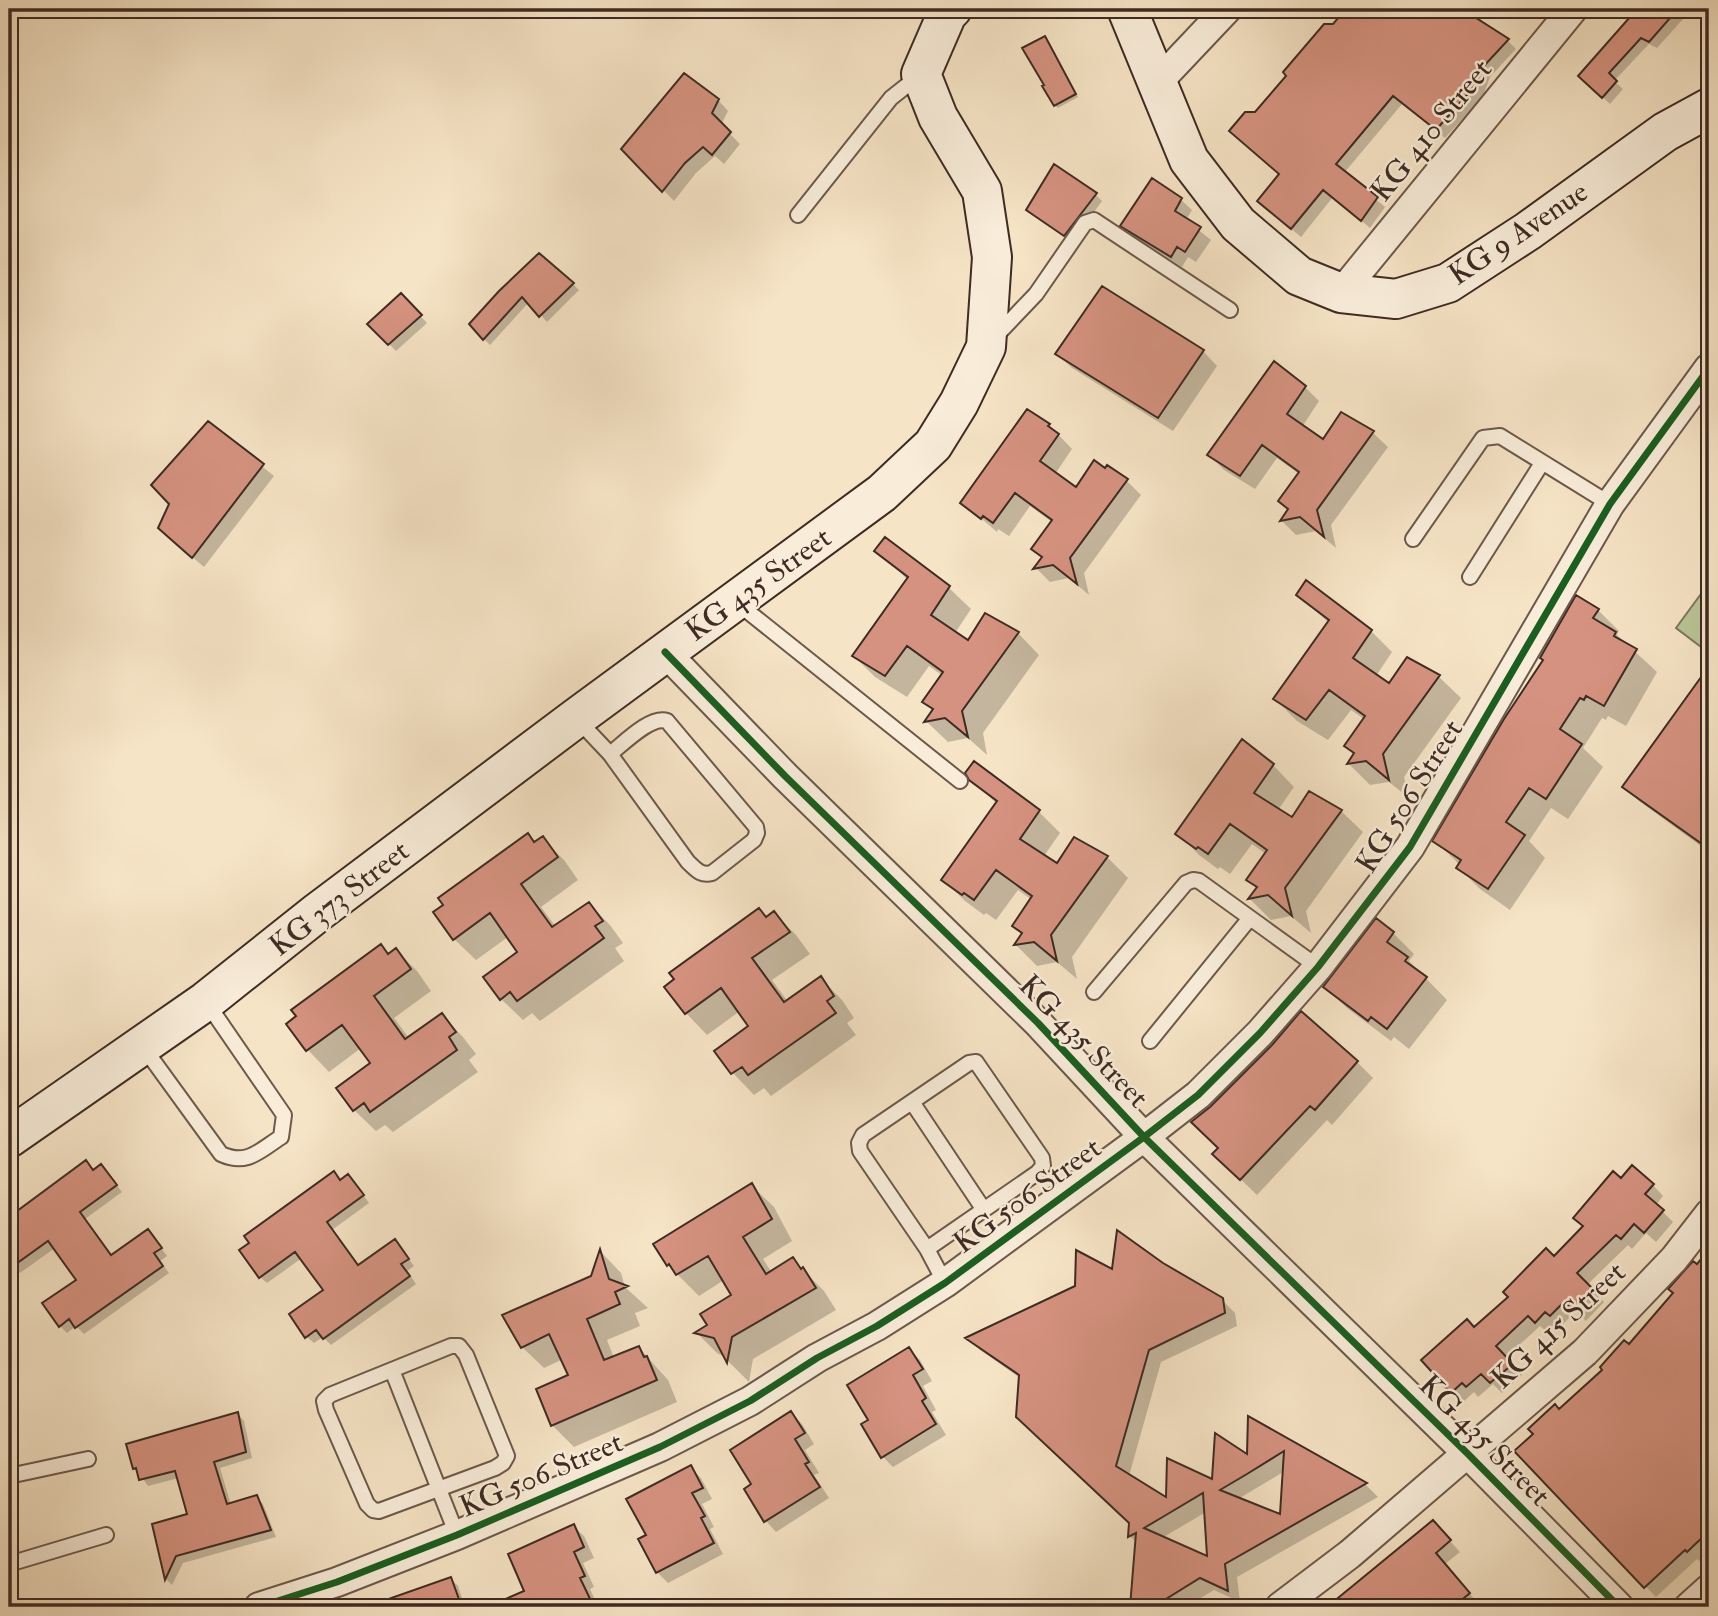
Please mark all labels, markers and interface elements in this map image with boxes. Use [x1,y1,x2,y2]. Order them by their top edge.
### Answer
street label: KG 410 Street [1363,52,1500,209]
street label: KG 9 Avenue [1442,173,1595,294]
street label: KG 435 Street [678,519,839,650]
street label: KG 506 Street [1348,713,1471,880]
street label: KG 373 Street [262,832,417,964]
street label: KG 435 Street [1011,967,1157,1116]
street label: KG 506 Street [946,1129,1109,1261]
street label: KG 415 Street [1483,1254,1633,1397]
street label: KG 435 Street [1411,1367,1558,1514]
street label: KG 506 Street [454,1423,629,1525]

